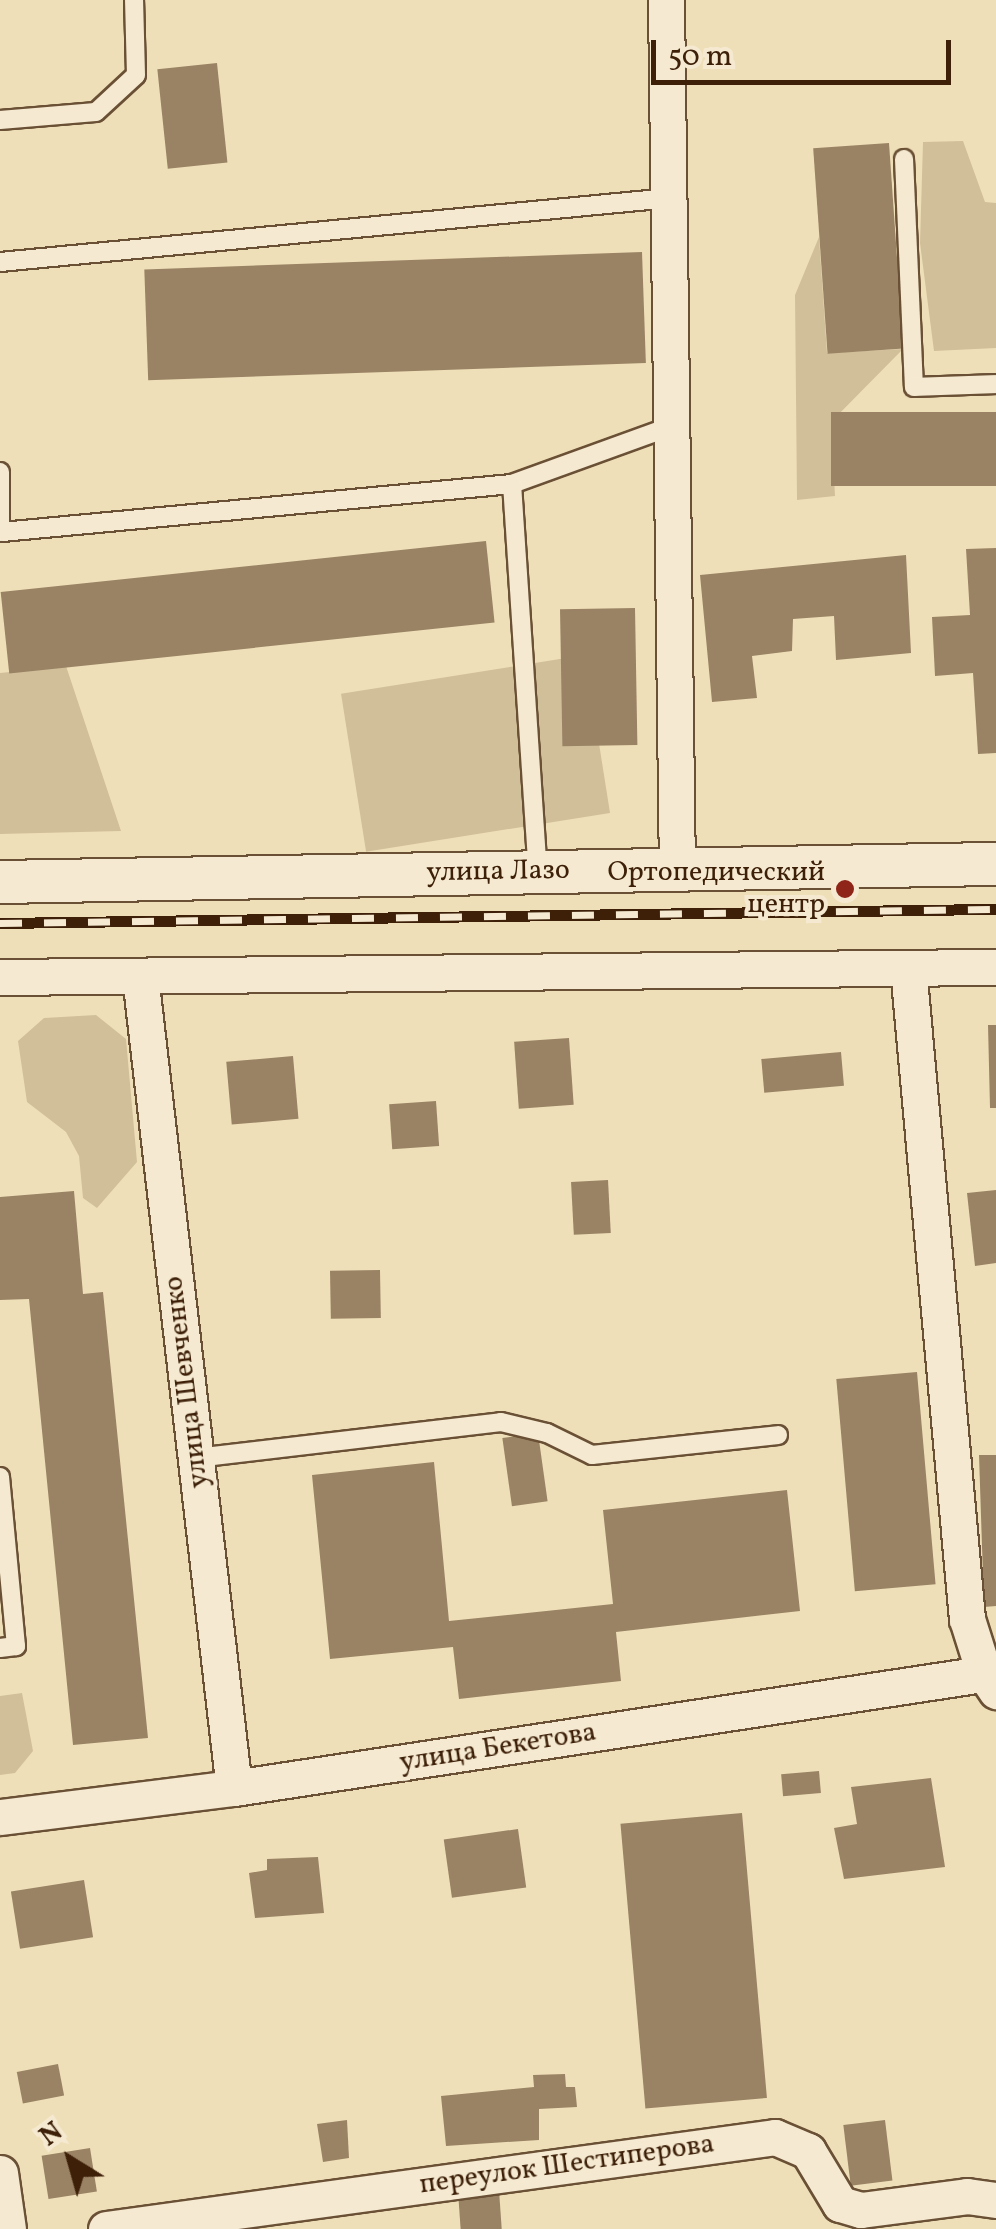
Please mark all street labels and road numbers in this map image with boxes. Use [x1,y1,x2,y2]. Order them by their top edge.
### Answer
street label: улица Лазо [426,854,570,890]
street label: улица Шевченко [157,1274,217,1490]
street label: улица Бекетова [397,1716,599,1780]
street label: переулок Шестиперова [417,2128,717,2202]

